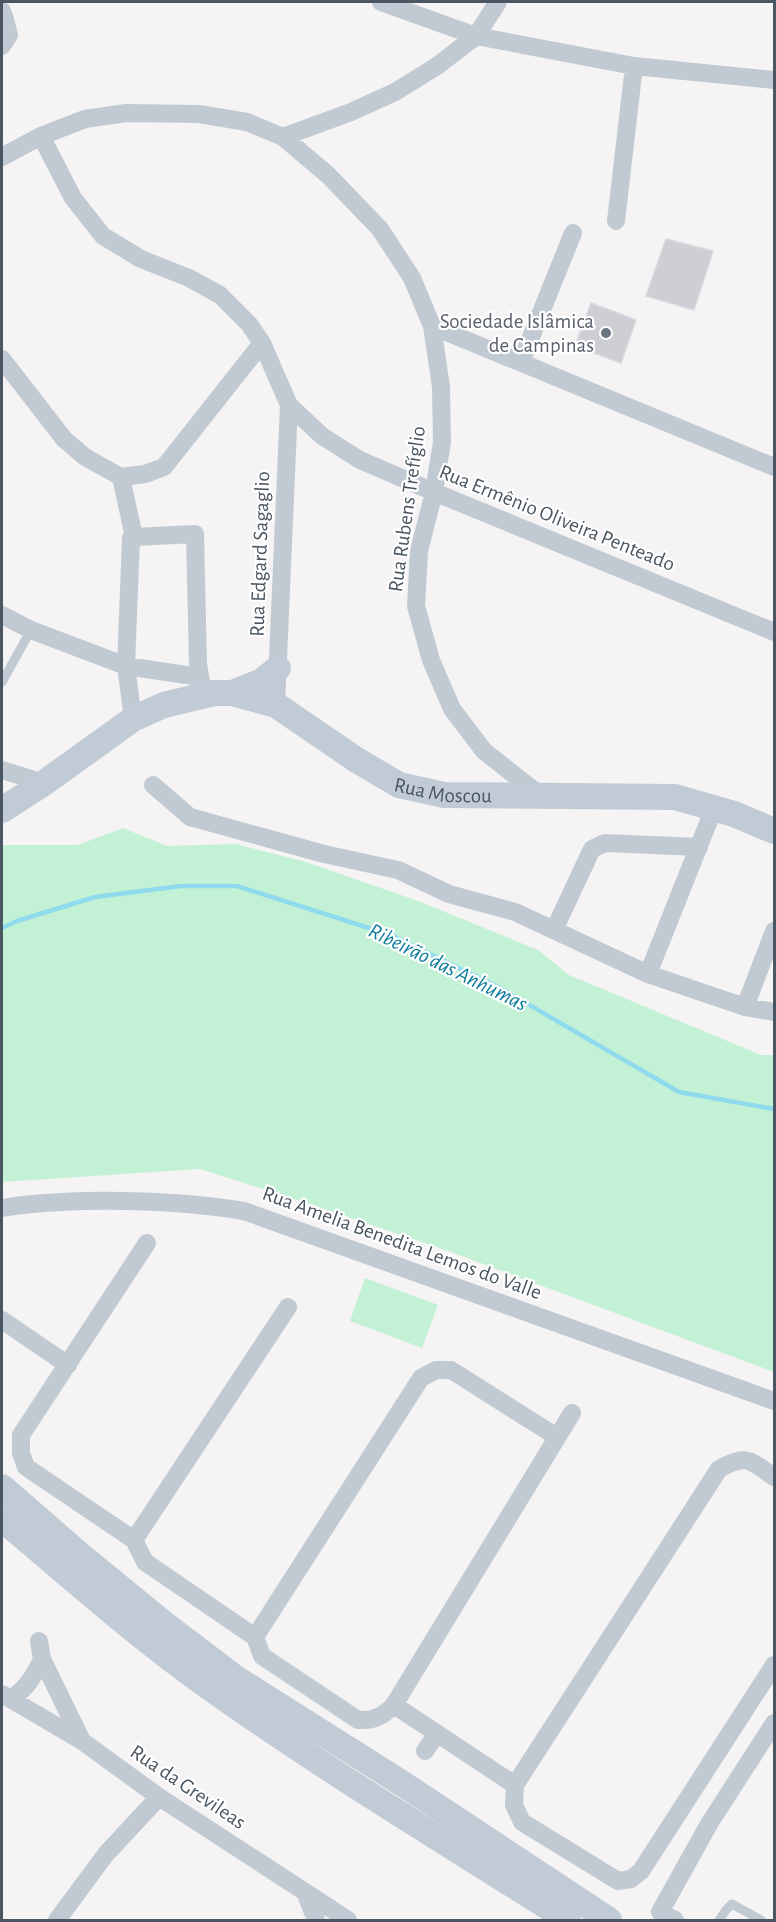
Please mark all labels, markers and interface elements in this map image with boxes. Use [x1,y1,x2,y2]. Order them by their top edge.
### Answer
place label: Sociedade Islâmica de Campinas [440,311,594,356]
marker: Sociedade Islâmica de Campinas [599,326,613,340]
street label: Rua Rubens Trefíglio [385,425,429,593]
street label: Rua Ermênio Oliveira Penteado [436,461,678,575]
street label: Rua Edgard Sagaglio [247,471,273,637]
street label: Rua Moscou [392,774,492,806]
water label: Ribeirão das Anhumas [365,919,531,1015]
street label: Rua Amelia Benedita Lemos do Valle [260,1183,544,1303]
street label: Rua da Grevileas [127,1741,249,1833]

